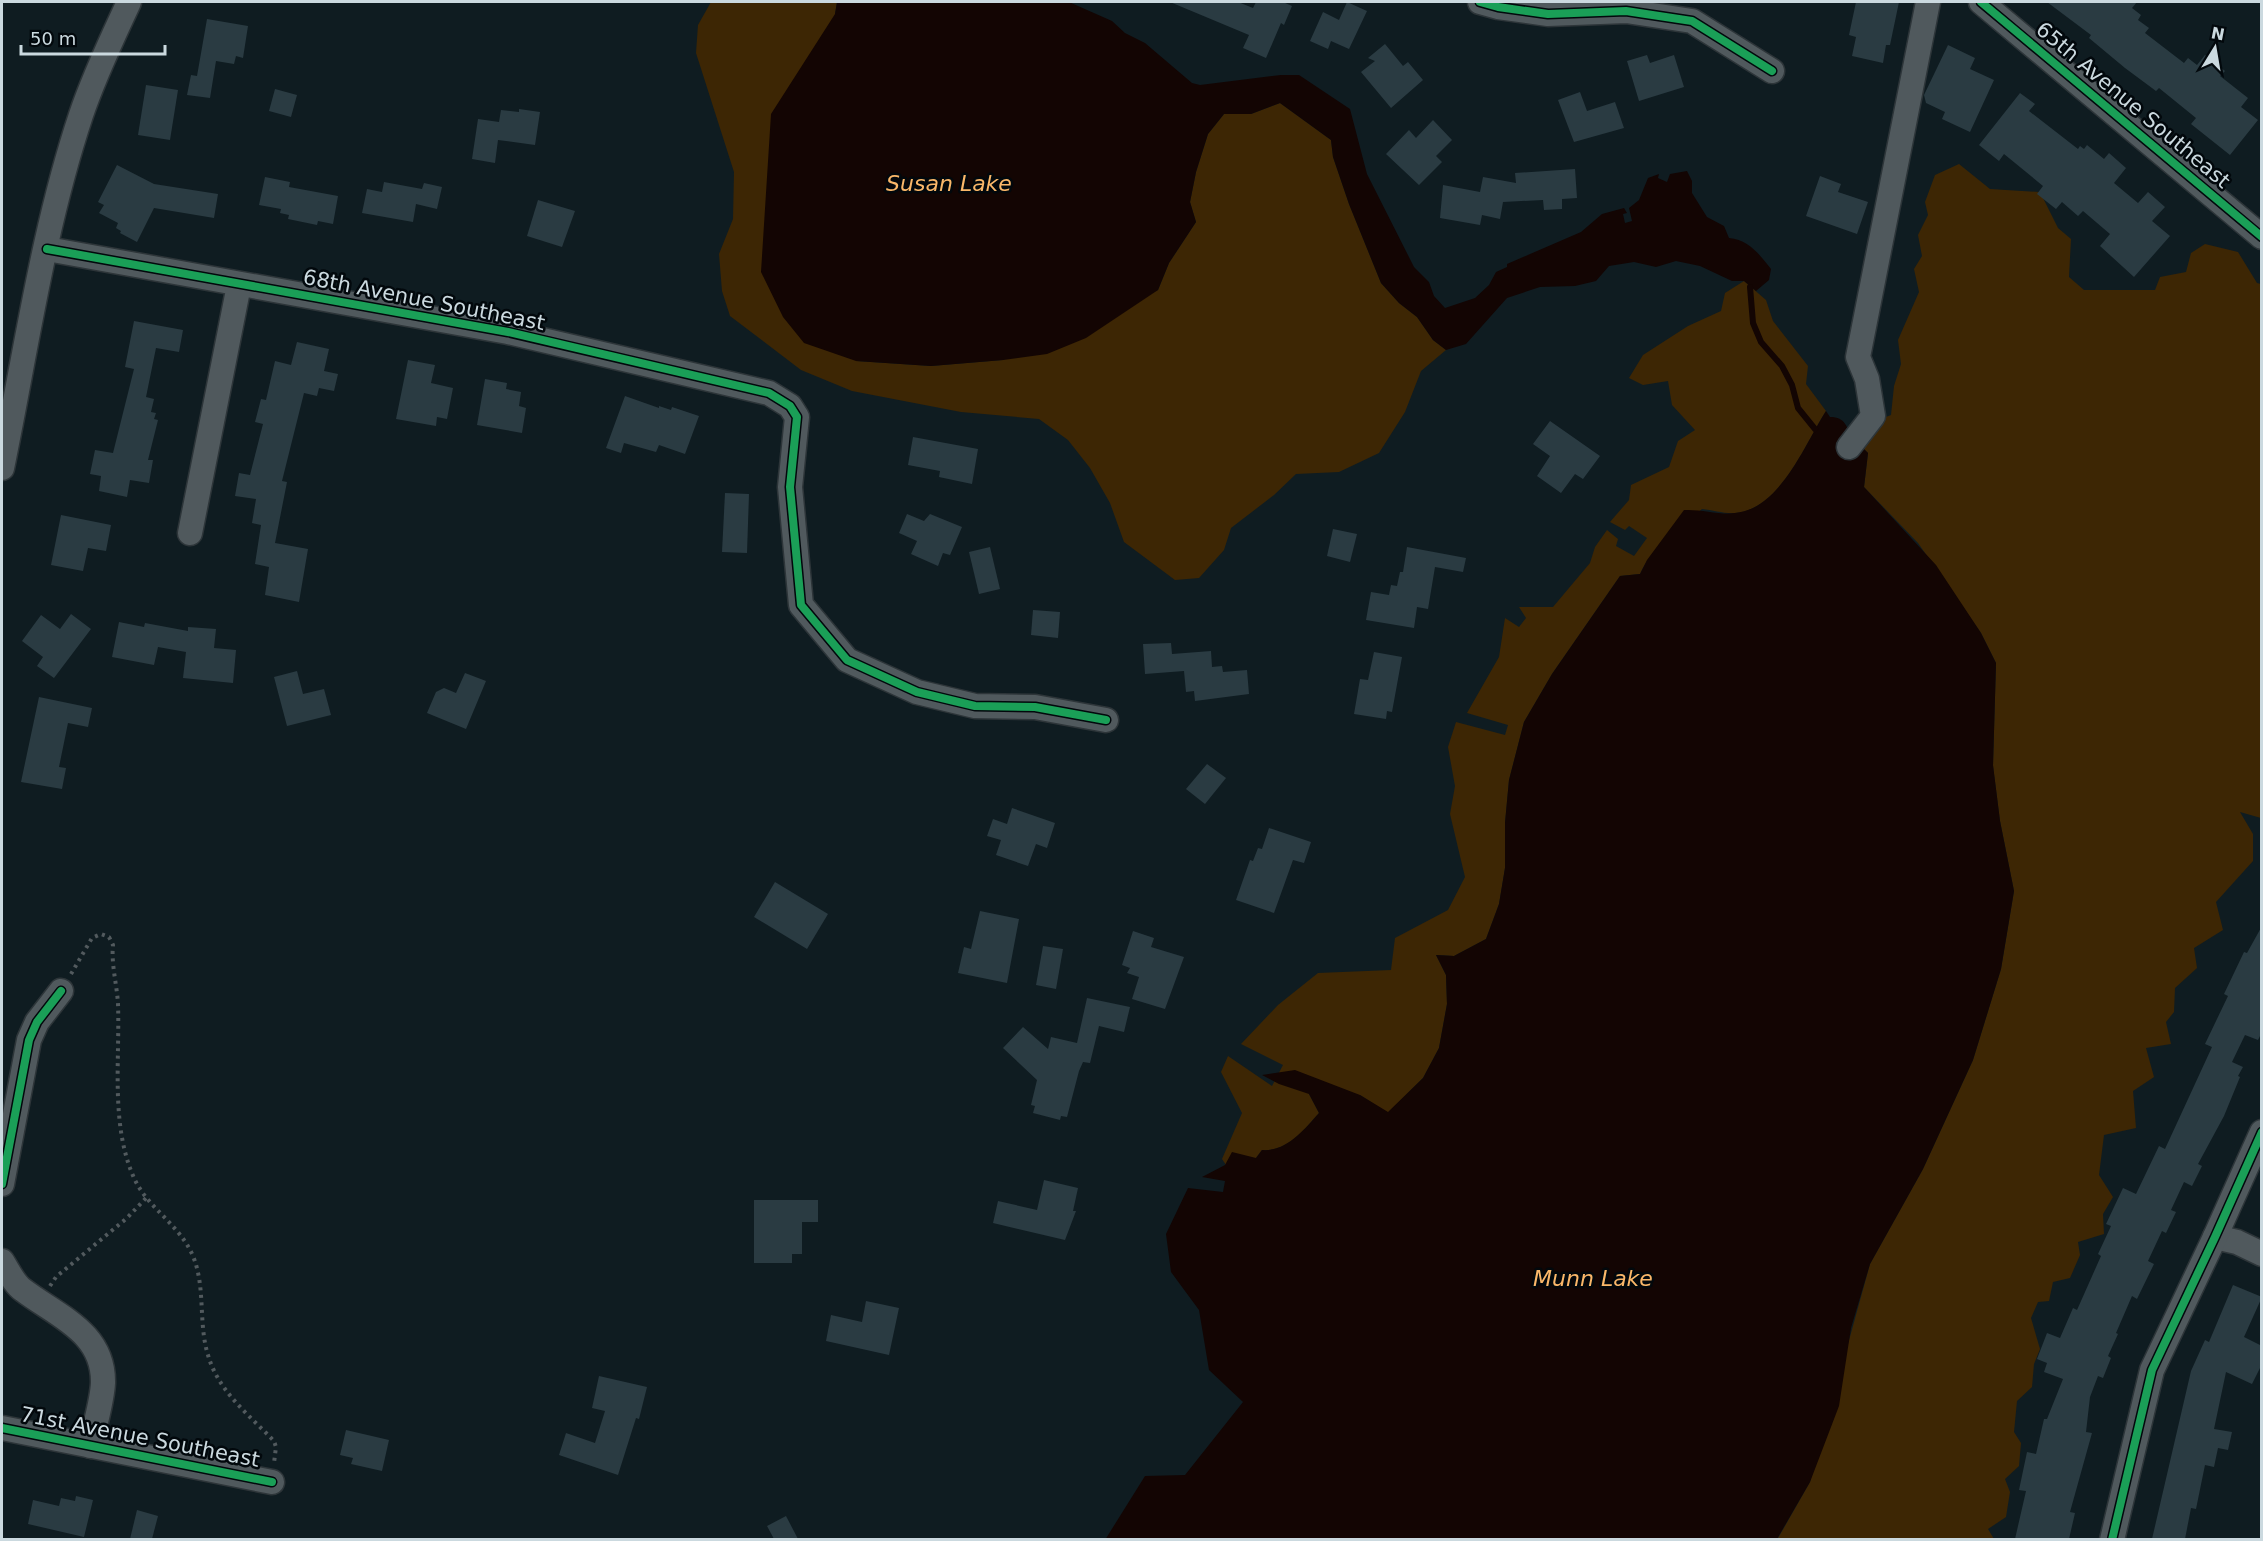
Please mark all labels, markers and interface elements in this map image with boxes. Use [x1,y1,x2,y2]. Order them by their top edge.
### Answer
street label: 65th Avenue Southeast [2031,17,2235,193]
scale bar [21,18,165,56]
north arrow [2185,18,2245,78]
text: N [2209,23,2226,44]
text: 50 m [30,28,76,49]
water label: Susan Lake [886,171,1012,196]
street label: 68th Avenue Southeast [301,265,547,335]
water label: Munn Lake [1533,1266,1653,1291]
street label: 71st Avenue Southeast [18,1402,262,1472]

